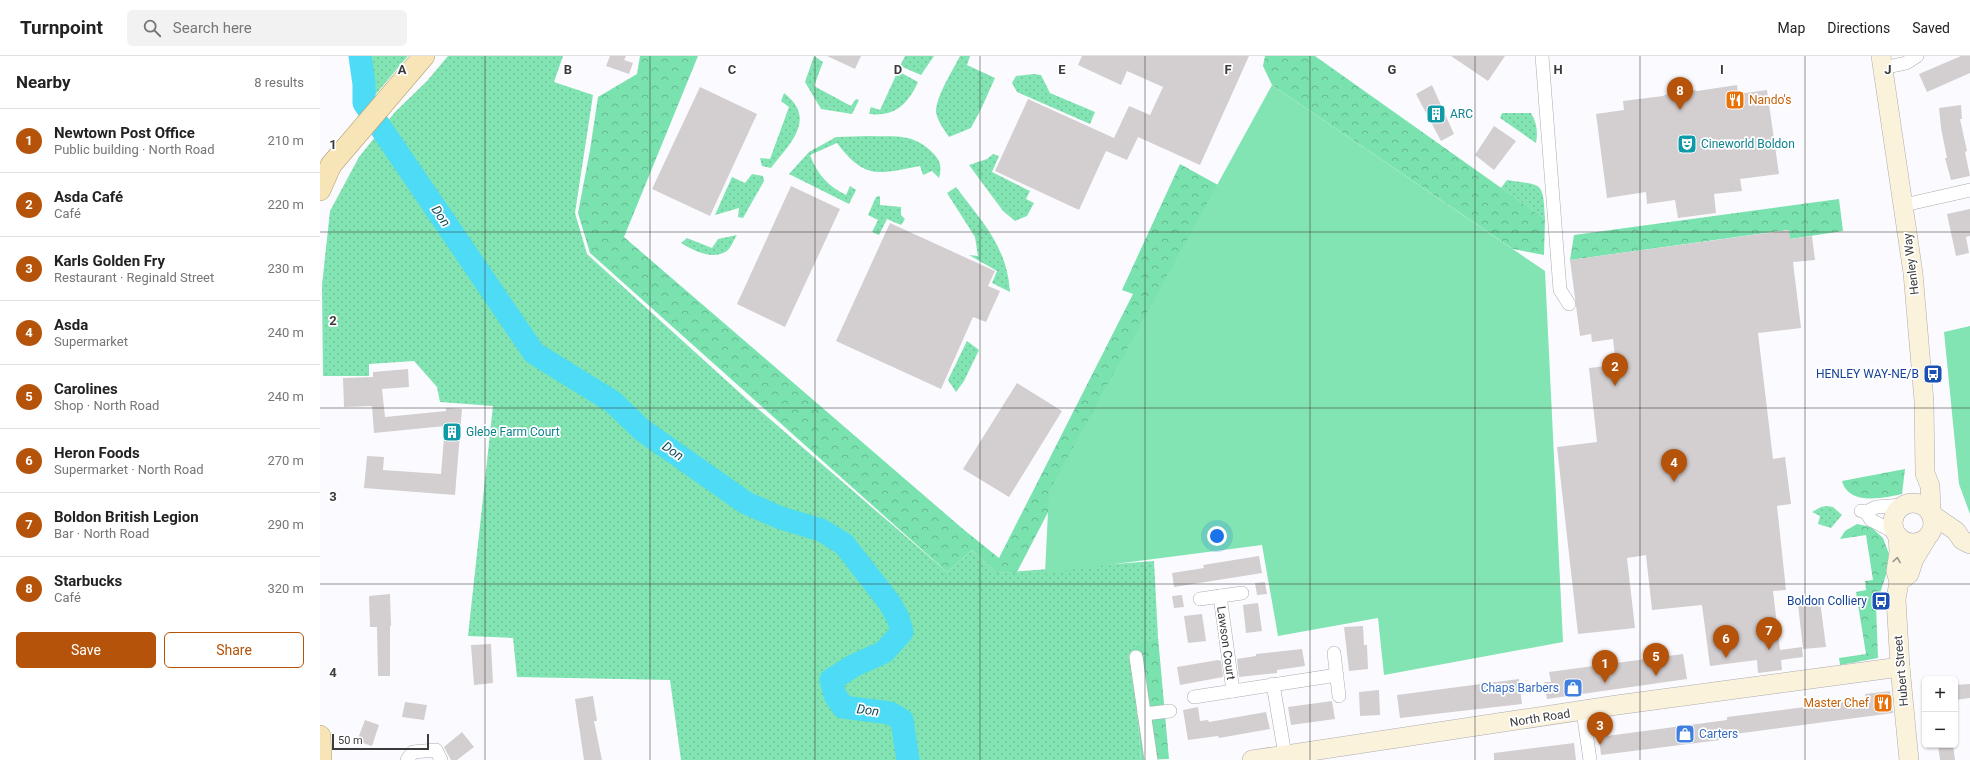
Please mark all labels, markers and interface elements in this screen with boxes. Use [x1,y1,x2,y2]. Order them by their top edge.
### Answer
search box [127,10,407,46]
text: Turnpoint [20,16,103,39]
icon: search [141,17,163,39]
text: Search here [173,19,252,37]
text: Map [1778,20,1805,36]
text: Directions [1827,20,1890,36]
text: Saved [1912,20,1950,36]
text: A [398,62,407,77]
text: B [564,62,572,77]
text: C [728,62,737,77]
text: D [894,62,902,77]
text: E [1058,62,1066,77]
text: F [1224,62,1232,77]
text: G [1388,62,1397,77]
text: H [1553,62,1563,77]
text: I [1720,62,1724,77]
text: J [1884,62,1892,77]
text: Nearby [16,72,71,92]
text: 8 results [254,75,304,90]
pin: 8 [1667,77,1693,110]
restaurant icon: Nando's [1724,89,1746,111]
place label: Nando's [1749,93,1791,107]
building icon: ARC [1425,103,1447,125]
place label: ARC [1450,107,1473,121]
text: Newtown Post Office [54,124,195,142]
text: 1 [25,133,33,148]
text: 210 m [267,133,304,148]
theatre icon: Cineworld Boldon [1676,133,1698,155]
text: 1 [329,137,337,152]
place label: Cineworld Boldon [1701,137,1795,151]
text: Public building · North Road [54,142,215,157]
text: Asda Café [54,188,123,206]
text: 2 [25,197,33,212]
text: 220 m [267,197,304,212]
water label: Don [429,203,454,230]
text: Café [54,206,81,221]
street label: Henley Way [1900,232,1922,296]
text: Karls Golden Fry [54,252,165,270]
text: 3 [25,261,33,276]
text: 230 m [267,261,304,276]
text: Restaurant · Reginald Street [54,270,214,285]
text: 2 [329,313,337,328]
text: Asda [54,316,88,334]
text: 4 [25,325,33,340]
text: 240 m [267,325,304,340]
text: Supermarket [54,334,128,349]
pin: 2 [1602,353,1628,386]
bus stop icon: HENLEY WAY-NE/B [1922,363,1944,385]
place label: HENLEY WAY-NE/B [1816,367,1919,381]
text: Carolines [54,380,118,398]
text: 5 [25,389,33,404]
text: 240 m [267,389,304,404]
text: Shop · North Road [54,398,159,413]
building icon: Glebe Farm Court [441,421,463,443]
place label: Glebe Farm Court [466,425,560,439]
water label: Don [660,438,687,464]
text: Heron Foods [54,444,140,462]
pin: 4 [1661,449,1687,482]
text: 6 [25,453,33,468]
text: 270 m [267,453,304,468]
text: Supermarket · North Road [54,462,204,477]
text: 3 [329,489,337,504]
text: Boldon British Legion [54,508,199,526]
text: 7 [25,517,33,532]
text: 290 m [267,517,304,532]
text: Bar · North Road [54,526,149,541]
your location [1207,526,1227,546]
one-way arrow [1893,556,1901,563]
text: Starbucks [54,572,122,590]
text: 8 [25,581,33,596]
text: 320 m [267,581,304,596]
text: Café [54,590,81,605]
bus stop icon: Boldon Colliery [1870,590,1892,612]
place label: Boldon Colliery [1787,594,1867,608]
street label: Lawson Court [1214,605,1238,681]
pin: 7 [1756,617,1782,650]
pin: 6 [1713,625,1739,658]
button: Save [16,632,156,668]
button: Share [164,632,304,668]
street label: Hubert Street [1891,635,1911,707]
pin: 5 [1643,643,1669,676]
pin: 1 [1592,650,1618,683]
text: 4 [329,665,337,680]
map controls [1922,676,1958,748]
button: + [1922,676,1958,712]
shop icon: Chaps Barbers [1562,677,1584,699]
place label: Chaps Barbers [1481,681,1559,695]
restaurant icon: Master Chef [1872,692,1894,714]
place label: Master Chef [1804,696,1870,710]
water label: Don [856,701,880,719]
street label: North Road [1509,706,1571,730]
pin: 3 [1587,712,1613,745]
button: − [1922,712,1958,748]
shop icon: Carters [1674,723,1696,745]
place label: Carters [1699,727,1738,741]
scale bar [332,732,429,751]
text: 50 m [338,734,363,747]

